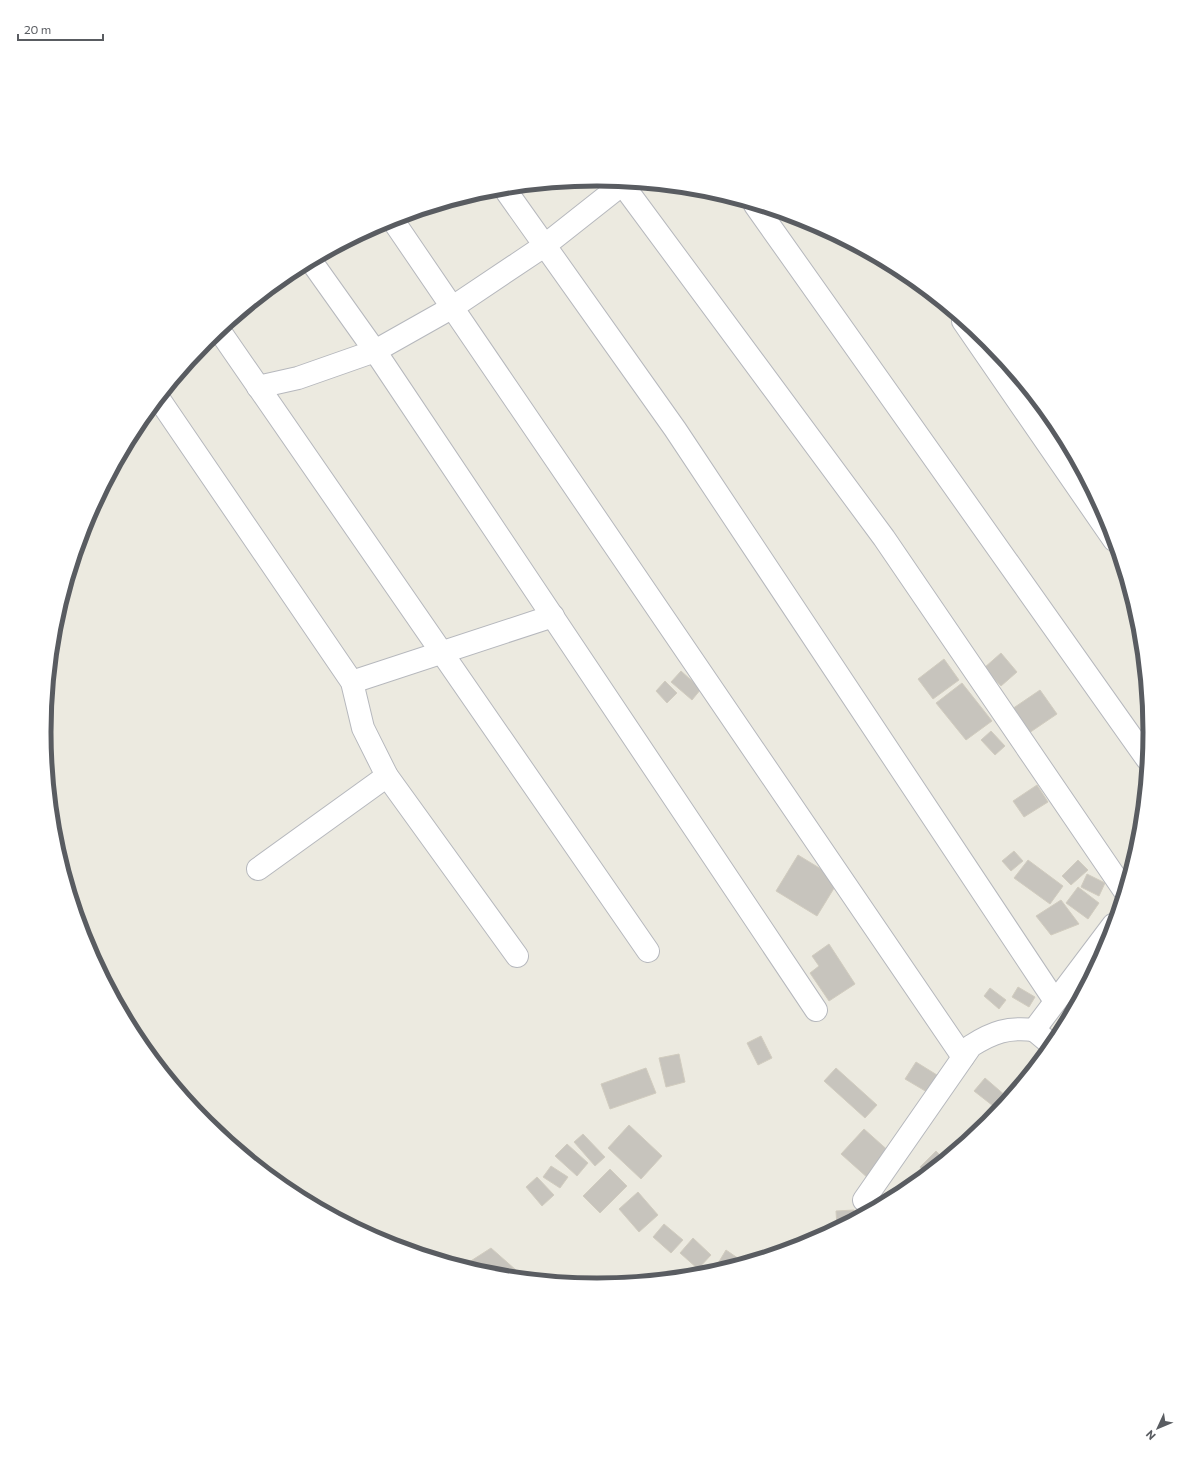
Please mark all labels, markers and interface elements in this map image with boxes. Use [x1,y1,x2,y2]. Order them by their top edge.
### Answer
scale bar [18,16,103,42]
text: 20 m [24,22,51,36]
north arrow [1138,1408,1178,1448]
text: N [1143,1428,1158,1443]

